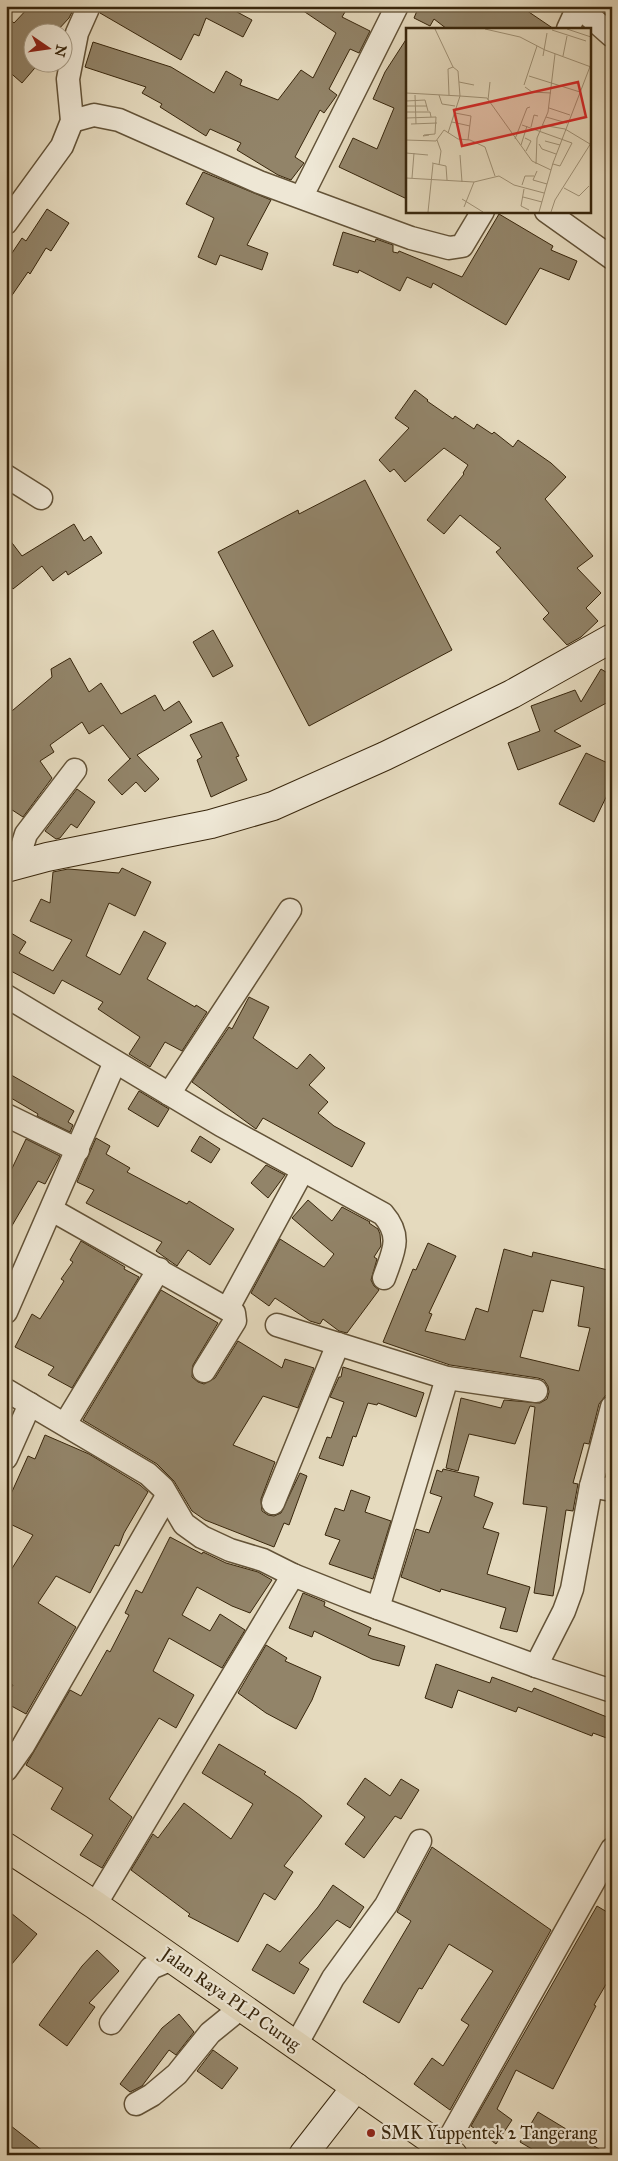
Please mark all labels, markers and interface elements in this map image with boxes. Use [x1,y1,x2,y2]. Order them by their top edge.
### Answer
north arrow [22,22,72,72]
inset map [406,28,590,212]
text: N [51,43,70,59]
street label: Jalan Raya PLP Curug [155,1942,305,2056]
place label: SMK Yuppentek 2 Tangerang [381,2122,598,2145]
marker: SMK Yuppentek 2 Tangerang [365,2127,377,2139]

